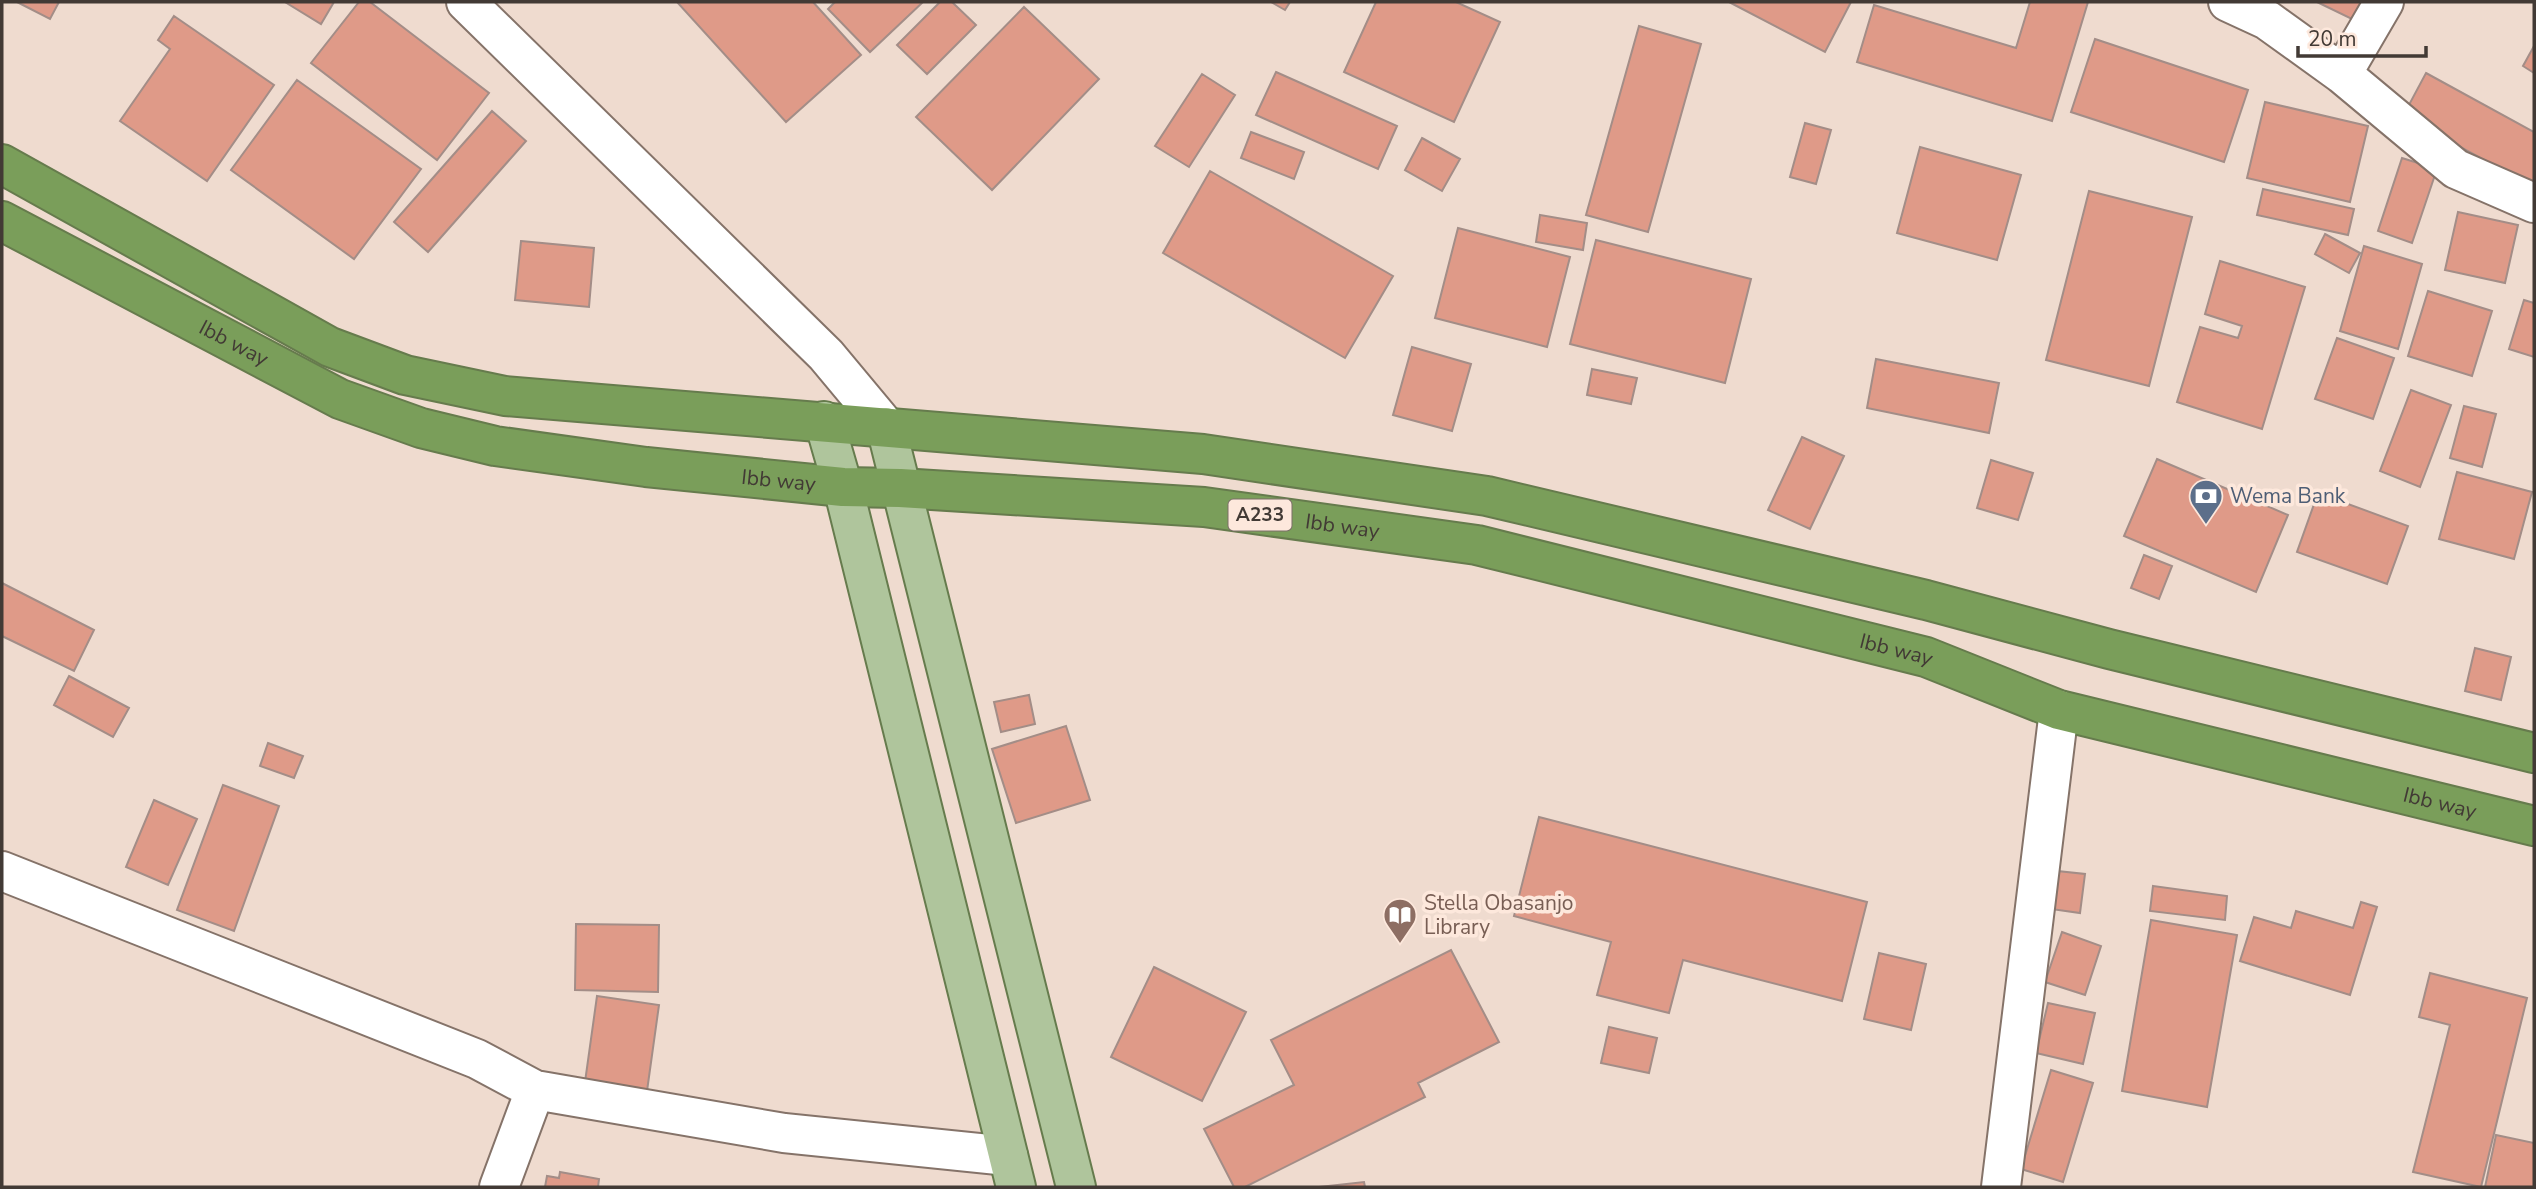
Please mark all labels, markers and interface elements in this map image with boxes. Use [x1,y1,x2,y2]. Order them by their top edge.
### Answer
scale bar [2298,14,2426,58]
text: 20 m [2308,25,2357,53]
street label: Ibb way [194,313,274,373]
street label: Ibb way [740,463,817,498]
bank icon: Wema Bank [2187,477,2225,526]
place label: Wema Bank [2230,482,2346,510]
road number: A233 [1228,500,1292,530]
street label: Ibb way [1304,507,1381,545]
street label: Ibb way [1857,627,1938,673]
street label: Ibb way [2400,781,2480,826]
place label: Stella Obasanjo Library [1424,889,1574,941]
library icon: Stella Obasanjo Library [1381,896,1419,945]

